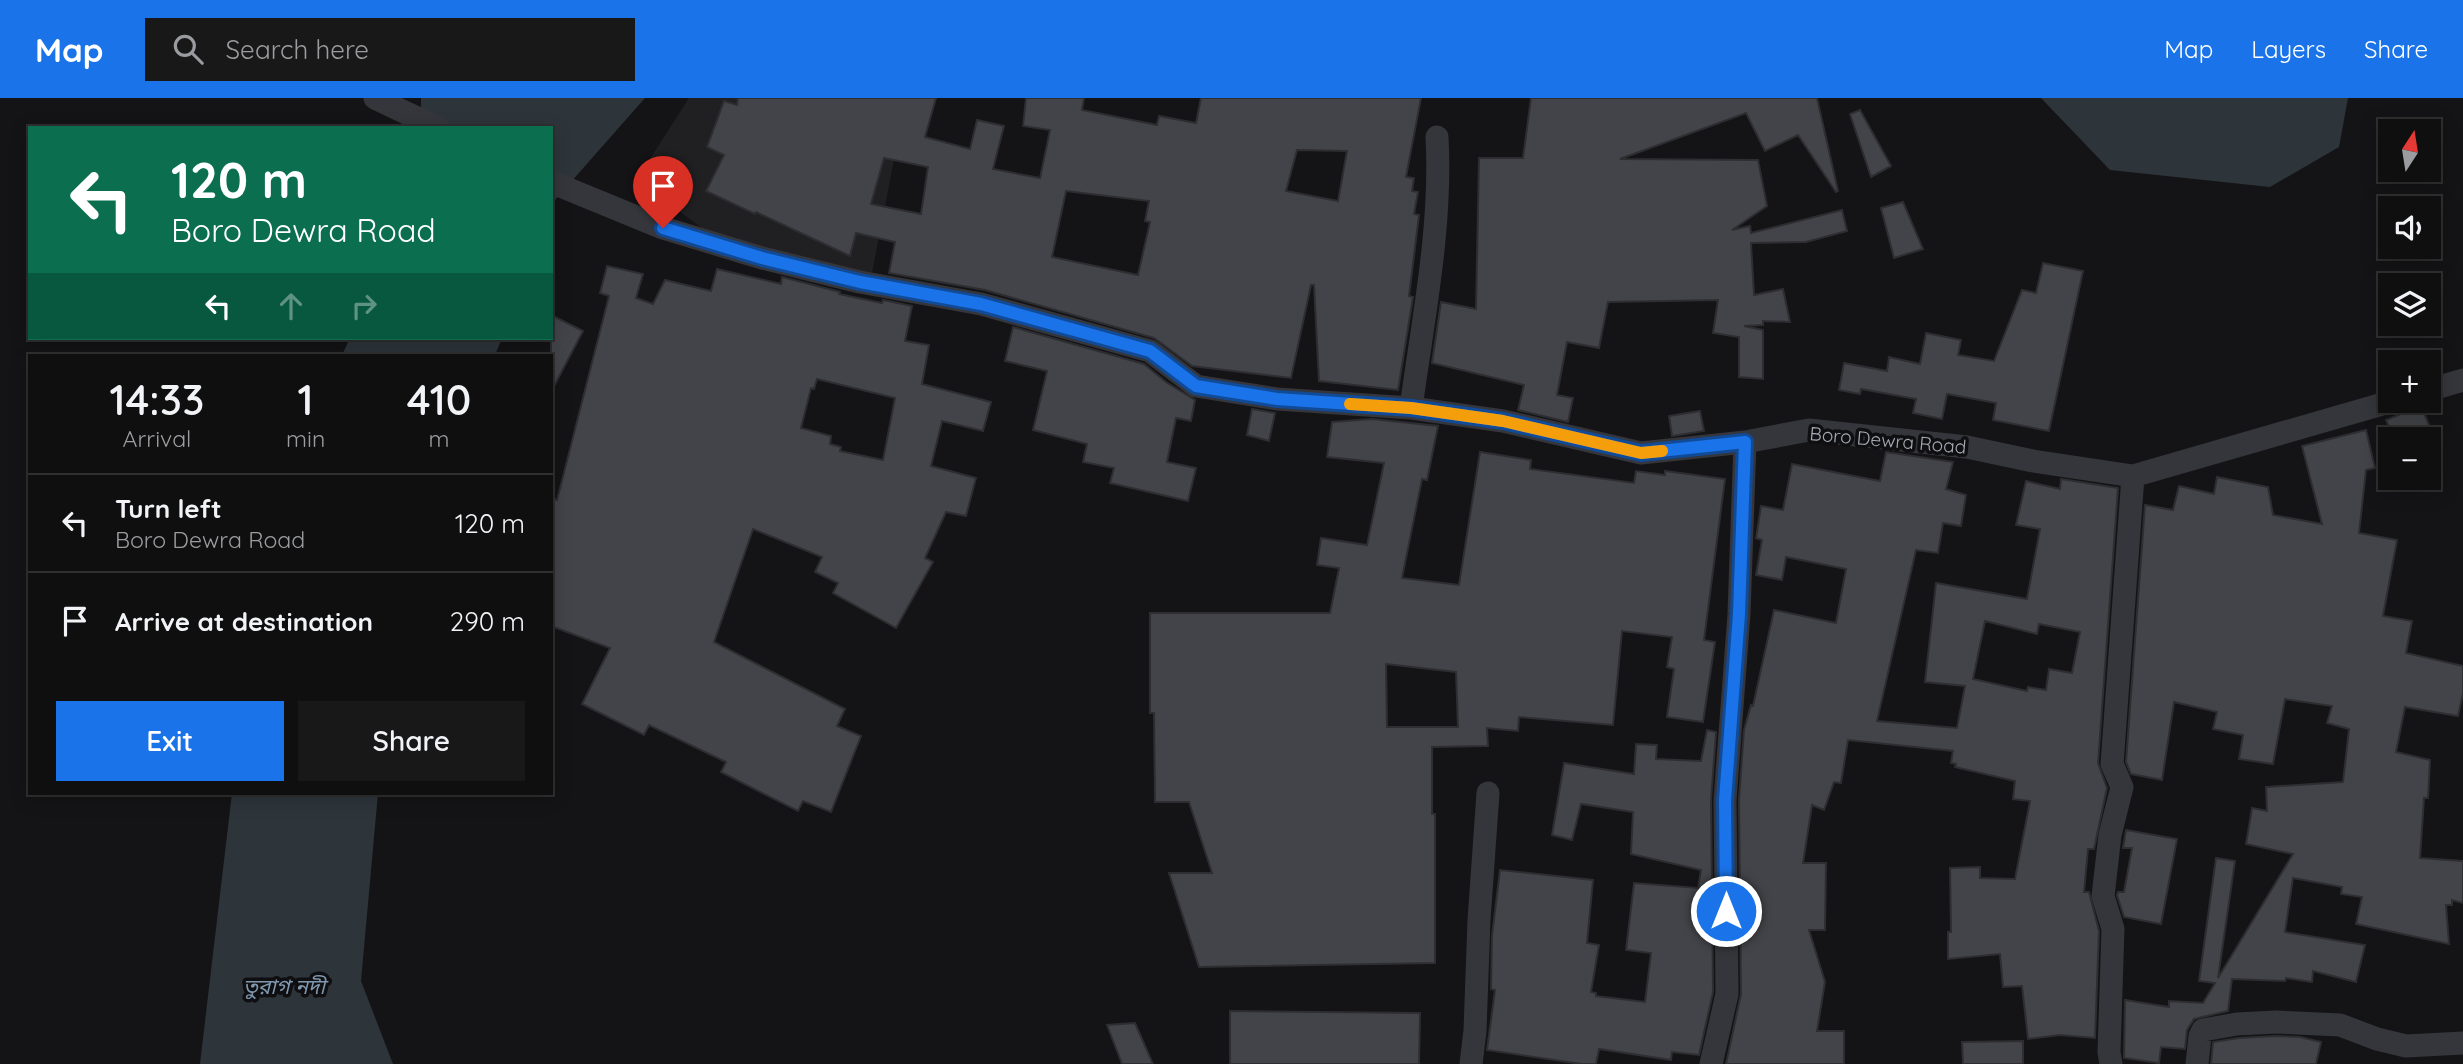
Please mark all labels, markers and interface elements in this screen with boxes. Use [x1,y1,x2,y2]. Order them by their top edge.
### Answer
search box [145,18,635,81]
text: Map [35,29,103,70]
icon: search [169,30,207,68]
text: Search here [225,33,369,66]
text: Map [2164,34,2213,64]
text: Layers [2251,34,2326,64]
text: Share [2364,34,2428,64]
north arrow [2378,119,2441,182]
map controls [2378,119,2441,490]
text: 120 m [171,149,307,210]
icon: left [56,154,147,245]
pin [633,156,693,228]
icon: arrive [644,167,682,205]
button: sound [2378,196,2441,259]
text: Boro Dewra Road [171,210,436,250]
button: layers [2378,273,2441,336]
icon: left [199,287,237,325]
icon: ahead [272,287,310,325]
icon: right [345,287,383,325]
button: + [2378,350,2441,413]
text: 14:33 [110,373,204,426]
text: 1 [298,373,314,426]
text: 410 [407,373,471,426]
street label: Boro Dewra Road [1809,421,1967,459]
text: Arrival [123,424,191,453]
text: min [286,424,325,453]
text: m [429,424,450,453]
button: − [2378,427,2441,490]
text: Turn left [115,492,222,525]
icon: left [56,504,94,542]
text: 120 m [455,507,525,540]
text: Boro Dewra Road [115,525,305,554]
icon: arrive [56,602,94,640]
text: Arrive at destination [115,605,373,638]
text: 290 m [450,605,525,638]
button: Exit [56,701,284,781]
button: Share [298,701,525,781]
position arrow [1689,874,1763,948]
water label: তুরাগ নদী [243,973,329,1000]

